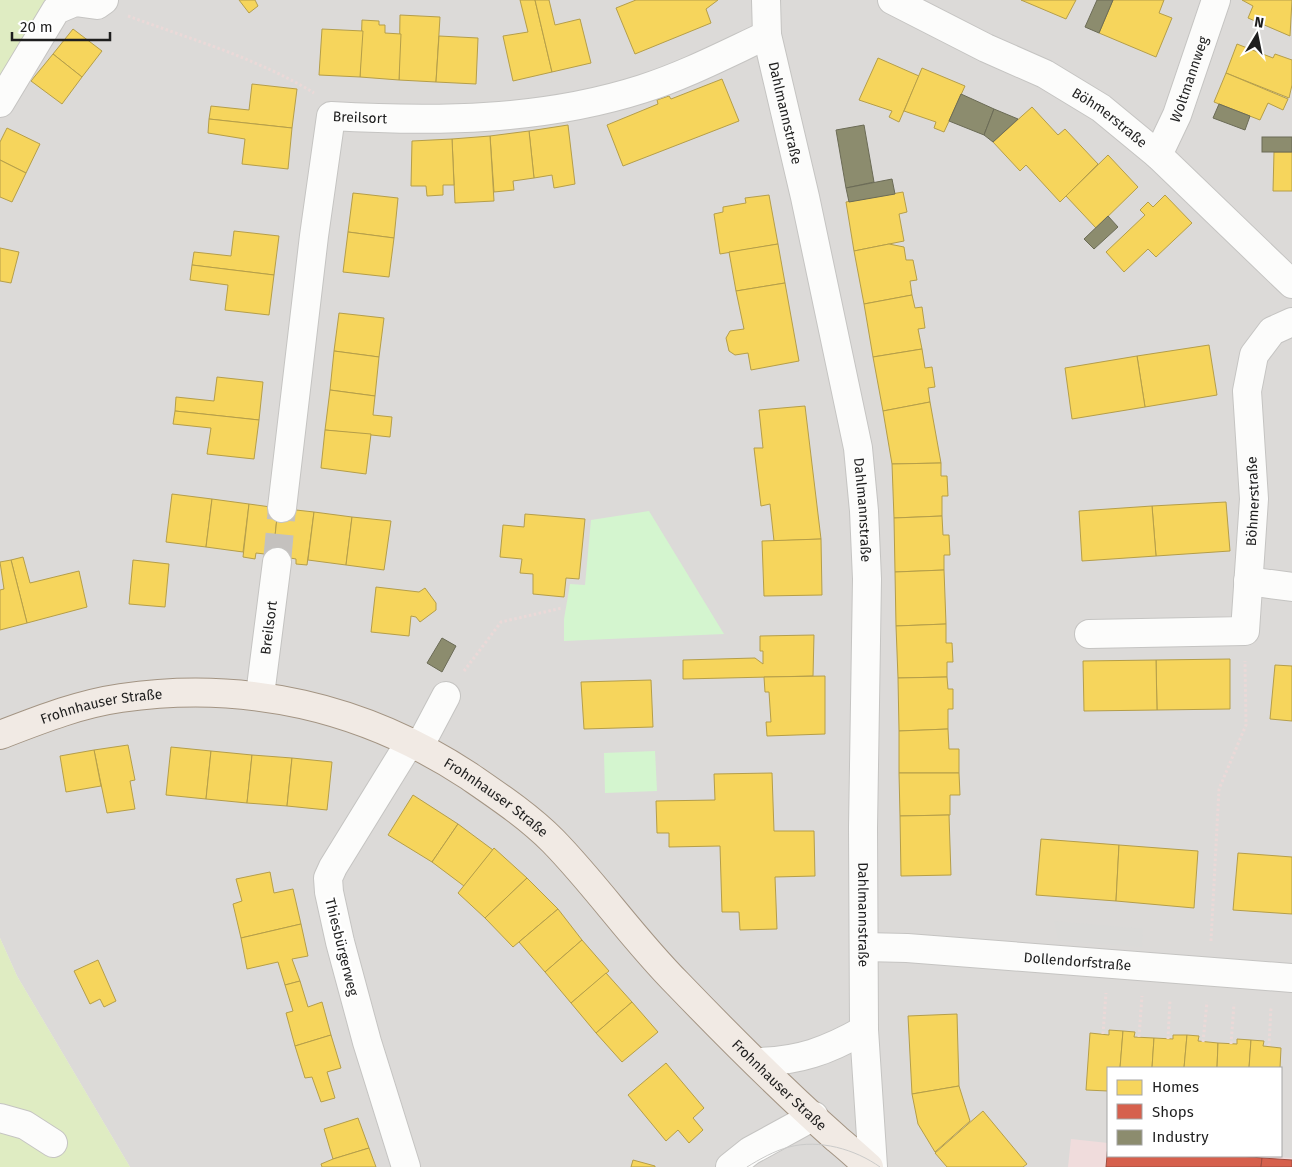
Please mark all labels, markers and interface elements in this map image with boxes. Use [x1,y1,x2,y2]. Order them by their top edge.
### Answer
scale bar [12,10,110,42]
north arrow [1232,10,1282,60]
text: N [1253,14,1265,32]
text: 20 m [20,18,53,36]
street label: Woltmannweg [1167,33,1212,125]
street label: Dahlmannstraße [765,60,805,166]
street label: Böhmerstraße [1069,84,1150,151]
street label: Breilsort [332,108,388,127]
street label: Böhmerstraße [1243,456,1263,547]
street label: Dahlmannstraße [850,457,874,563]
street label: Breilsort [257,599,281,656]
street label: Frohnhauser Straße [38,686,163,728]
street label: Frohnhauser Straße [441,754,551,841]
street label: Dahlmannstraße [854,862,872,967]
street label: Thiesbürgerweg [321,896,362,999]
street label: Dollendorfstraße [1023,949,1132,974]
street label: Frohnhauser Straße [728,1036,830,1134]
legend [1107,1067,1282,1157]
text: Homes [1152,1078,1199,1096]
text: Shops [1152,1103,1194,1121]
text: Industry [1152,1128,1209,1146]

